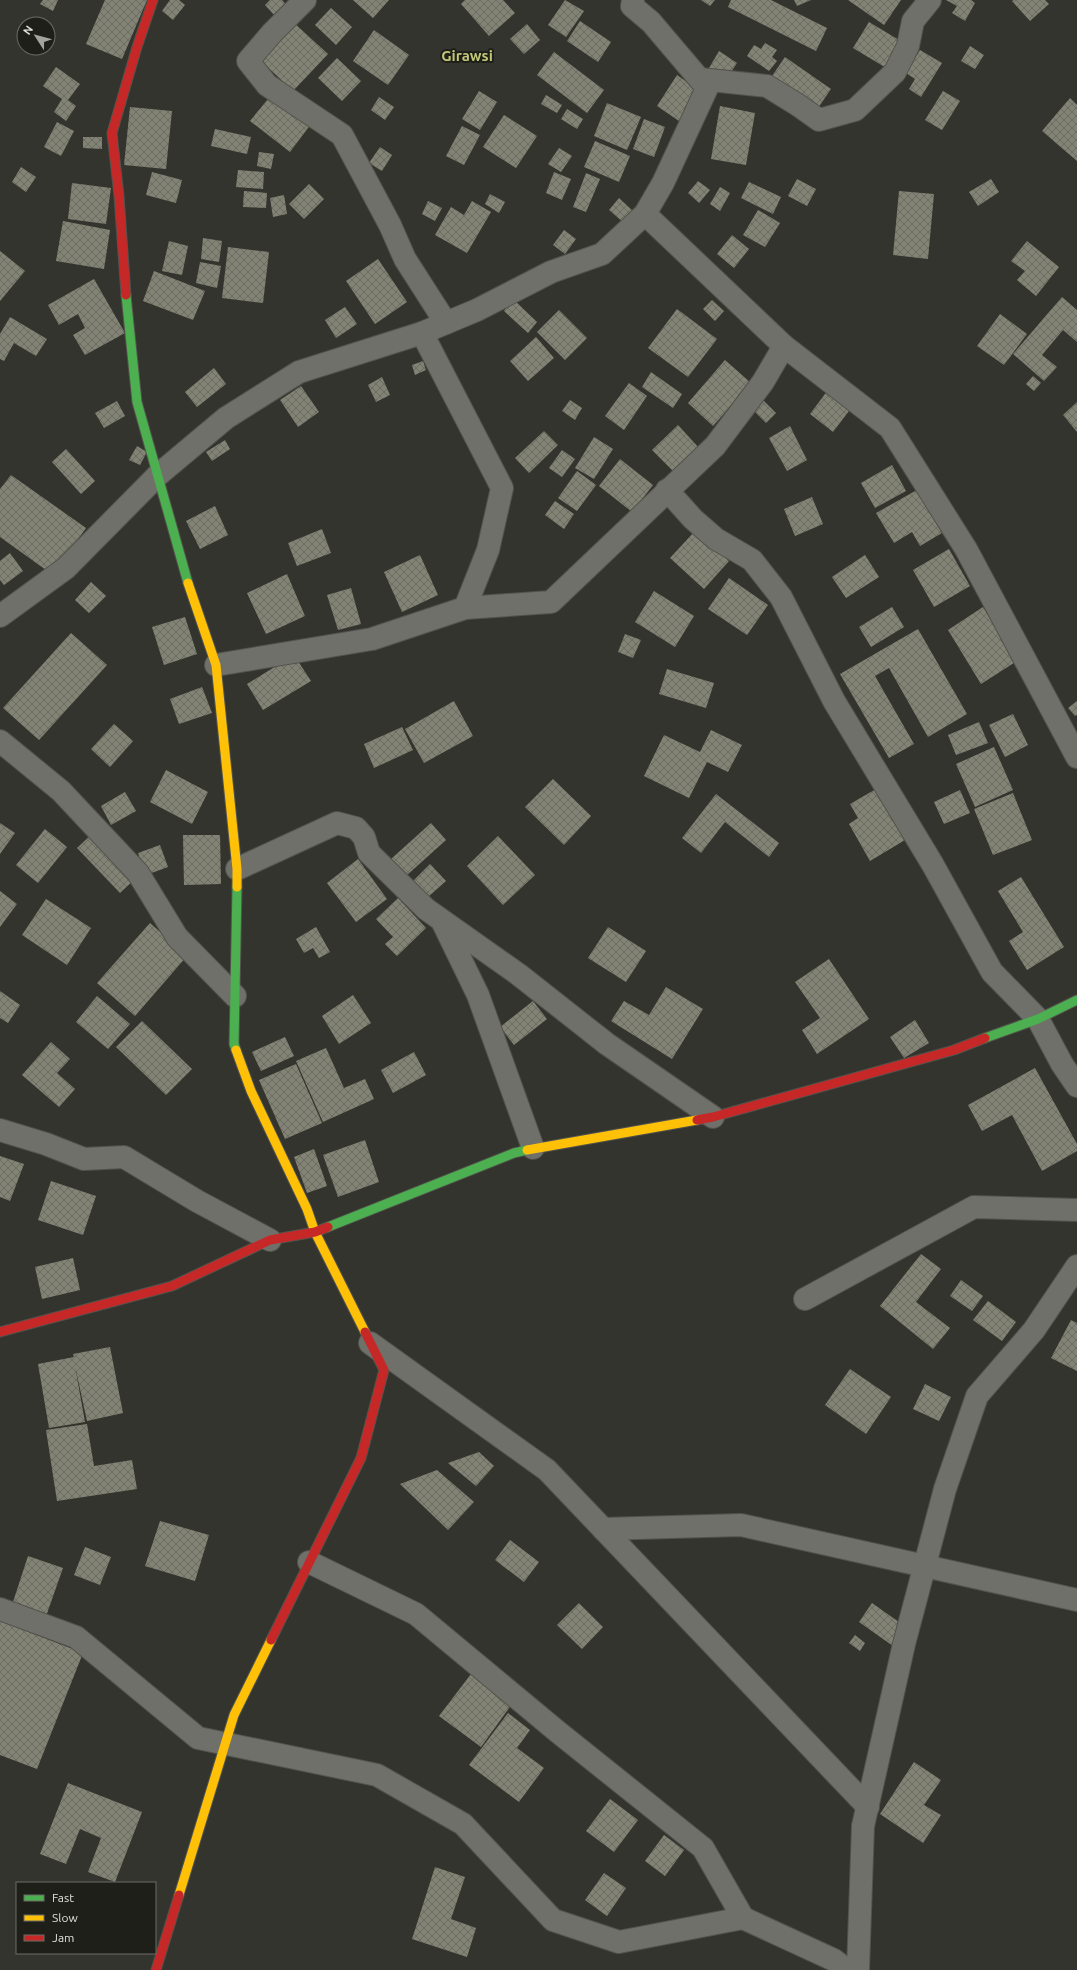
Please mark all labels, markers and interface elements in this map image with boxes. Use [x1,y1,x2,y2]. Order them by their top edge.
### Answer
north arrow [16,16,56,56]
text: N [21,23,35,37]
district label: Girawsi [441,47,493,64]
legend [16,1882,156,1954]
text: Fast [52,1891,74,1904]
text: Slow [52,1911,78,1924]
text: Jam [52,1931,74,1944]

